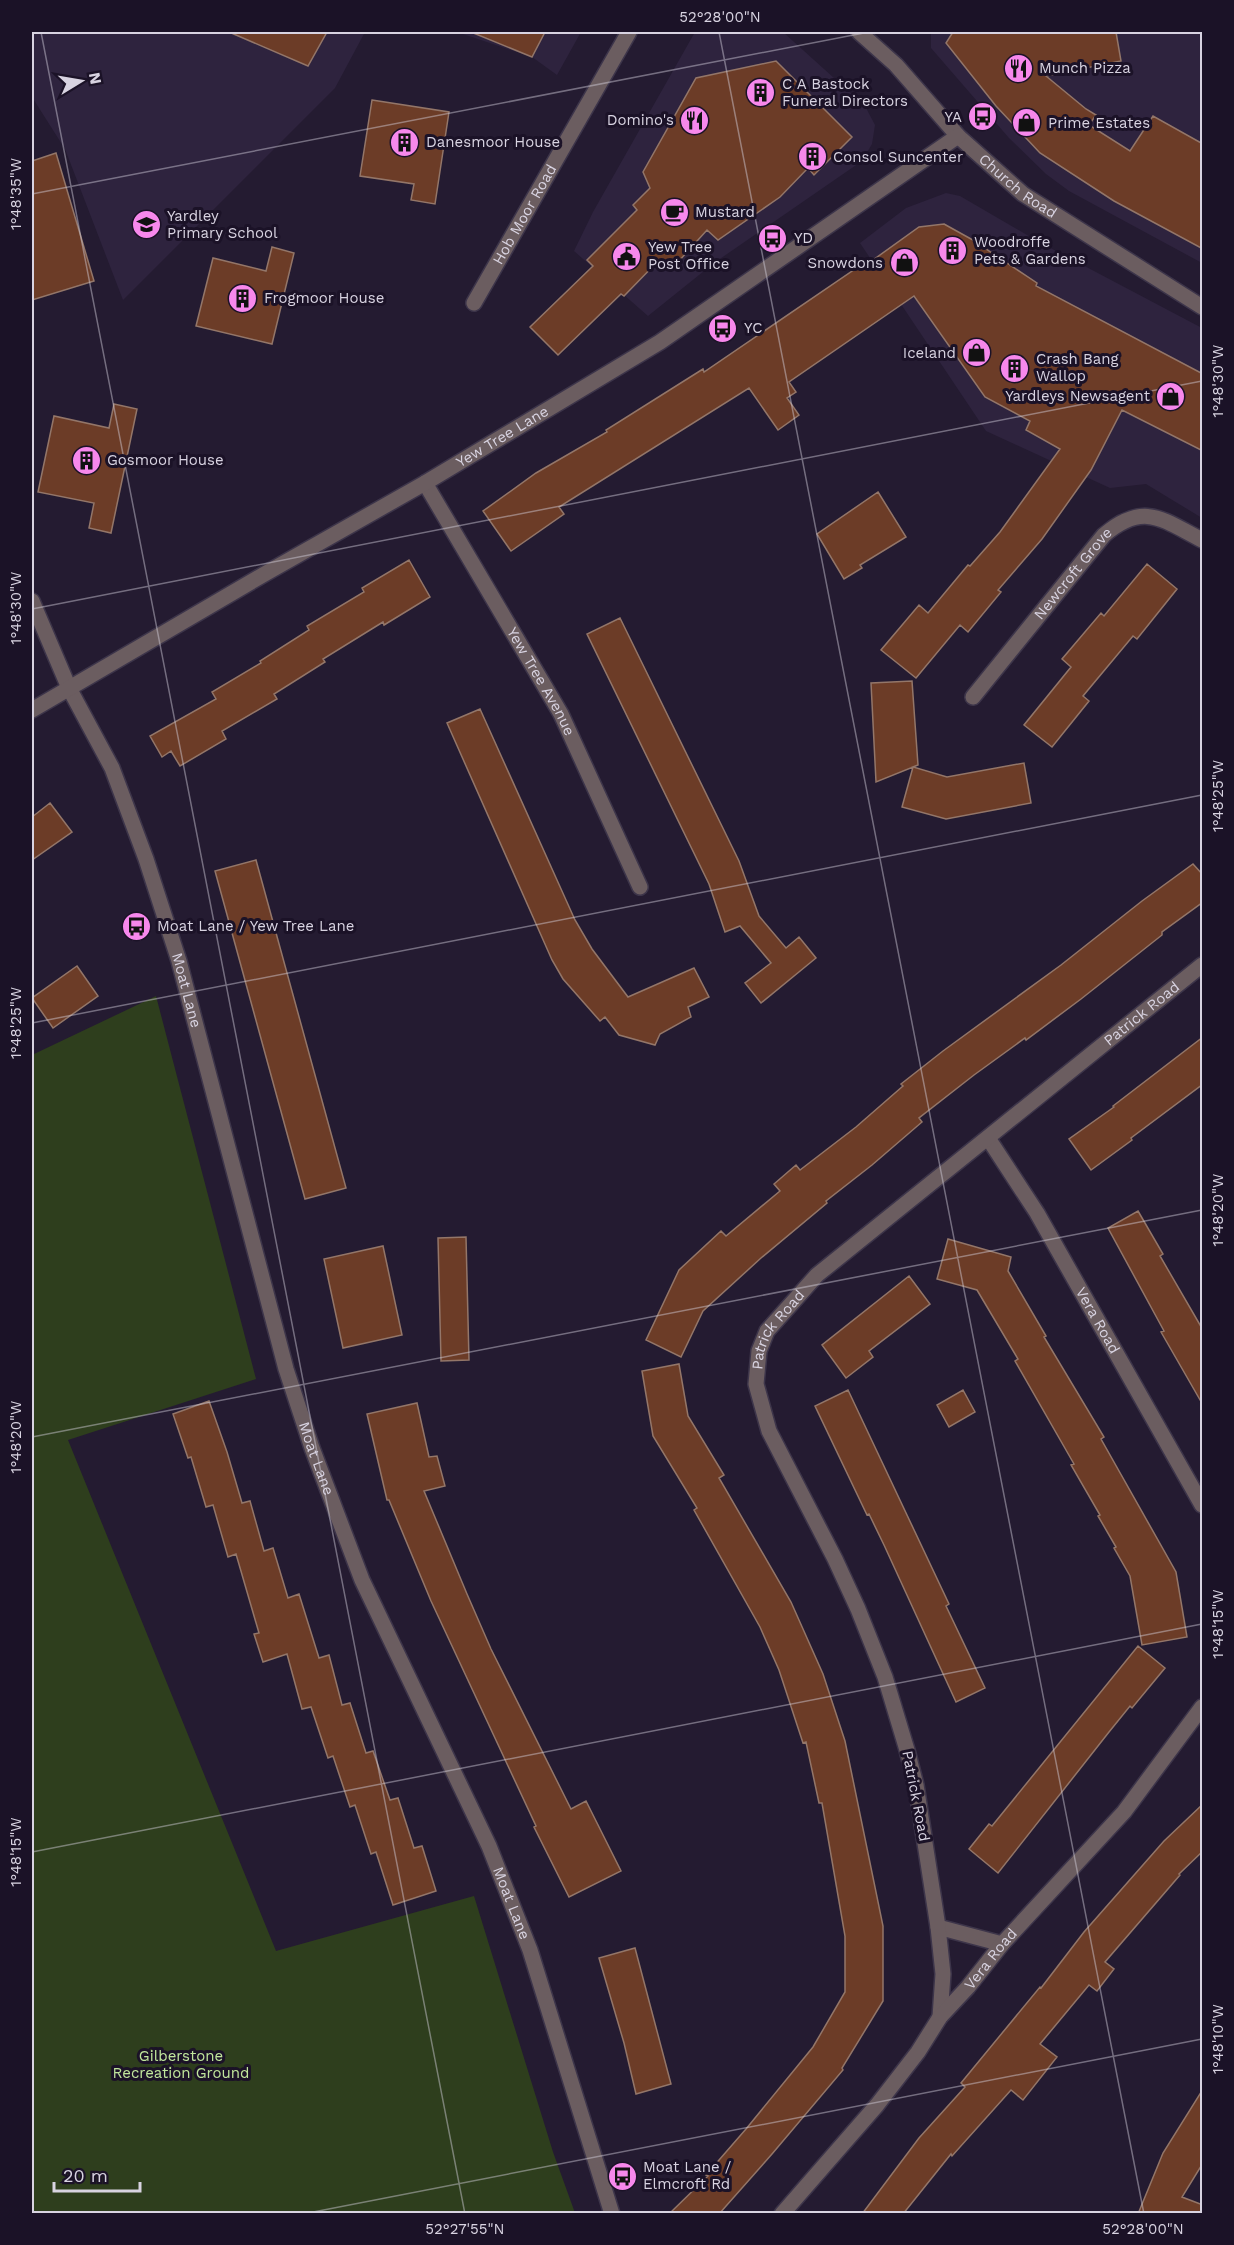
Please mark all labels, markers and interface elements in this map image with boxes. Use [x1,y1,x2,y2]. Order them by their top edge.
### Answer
text: 52°28'00"N [679,8,761,26]
north arrow [51,51,111,111]
restaurant icon: Munch Pizza [1002,52,1034,84]
place label: Munch Pizza [1039,59,1131,77]
text: N [85,71,106,86]
place label: C A Bastock Funeral Directors [782,75,908,110]
building icon: C A Bastock Funeral Directors [745,77,777,109]
bus stop icon: YA [967,101,999,133]
restaurant icon: Domino's [679,104,711,136]
shop icon: Prime Estates [1011,107,1043,139]
place label: YA [944,108,962,126]
place label: Domino's [607,111,674,129]
place label: Prime Estates [1048,114,1150,132]
building icon: Danesmoor House [389,126,421,158]
place label: Danesmoor House [426,133,560,151]
building icon: Consol Suncenter [796,141,828,173]
place label: Consol Suncenter [833,148,963,166]
street label: Church Road [975,150,1060,222]
text: 1°48'35"W [7,158,25,230]
street label: Hob Moor Road [489,161,560,268]
cafe icon: Mustard [658,196,690,228]
place label: Mustard [695,203,755,221]
place label: Yardley Primary School [167,207,278,242]
school or university icon: Yardley Primary School [130,209,162,241]
bus stop icon: YD [757,222,789,254]
place label: YD [794,229,813,247]
place label: Woodroffe Pets & Gardens [974,233,1086,268]
building icon: Woodroffe Pets & Gardens [937,235,969,267]
place label: Yew Tree Post Office [648,238,729,273]
public building icon: Yew Tree Post Office [611,240,643,272]
shop icon: Snowdons [888,247,920,279]
place label: Snowdons [808,254,883,272]
building icon: Frogmoor House [227,282,259,314]
place label: Frogmoor House [264,289,384,307]
bus stop icon: YC [707,312,739,344]
place label: YC [744,319,763,337]
shop icon: Iceland [961,337,993,369]
place label: Iceland [903,344,956,362]
text: 1°48'30"W [1209,345,1227,417]
place label: Crash Bang Wallop [1036,350,1119,385]
building icon: Crash Bang Wallop [999,352,1031,384]
shop icon: Yardleys Newsagent [1155,380,1187,412]
place label: Yardleys Newsagent [1005,387,1151,405]
street label: Yew Tree Lane [453,402,552,471]
building icon: Gosmoor House [70,444,102,476]
place label: Gosmoor House [107,451,224,469]
street label: Newcroft Grove [1030,523,1116,623]
text: 1°48'30"W [7,572,25,644]
street label: Yew Tree Avenue [503,624,579,739]
text: 1°48'25"W [1209,760,1227,832]
bus stop icon: Moat Lane / Yew Tree Lane [120,910,152,942]
place label: Moat Lane / Yew Tree Lane [157,917,354,935]
street label: Moat Lane [168,951,205,1030]
street label: Patrick Road [1100,978,1183,1049]
text: 1°48'25"W [7,987,25,1059]
text: 1°48'20"W [1209,1174,1227,1246]
street label: Vera Road [1072,1284,1124,1357]
street label: Patrick Road [748,1286,808,1370]
text: 1°48'20"W [7,1401,25,1473]
street label: Moat Lane [295,1419,338,1498]
text: 1°48'15"W [1209,1589,1227,1659]
street label: Patrick Road [898,1749,934,1843]
text: 1°48'15"W [7,1817,25,1887]
street label: Moat Lane [489,1864,534,1942]
street label: Vera Road [960,1925,1021,1993]
text: 1°48'10"W [1209,2004,1227,2074]
park label: Gilberstone Recreation Ground [113,2047,249,2082]
scale bar [54,2155,140,2193]
place label: Moat Lane / Elmcroft Rd [643,2158,732,2193]
bus stop icon: Moat Lane / Elmcroft Rd [606,2160,638,2192]
text: 20 m [63,2165,108,2186]
text: 52°27'55"N [425,2220,505,2238]
text: 52°28'00"N [1102,2220,1184,2238]

